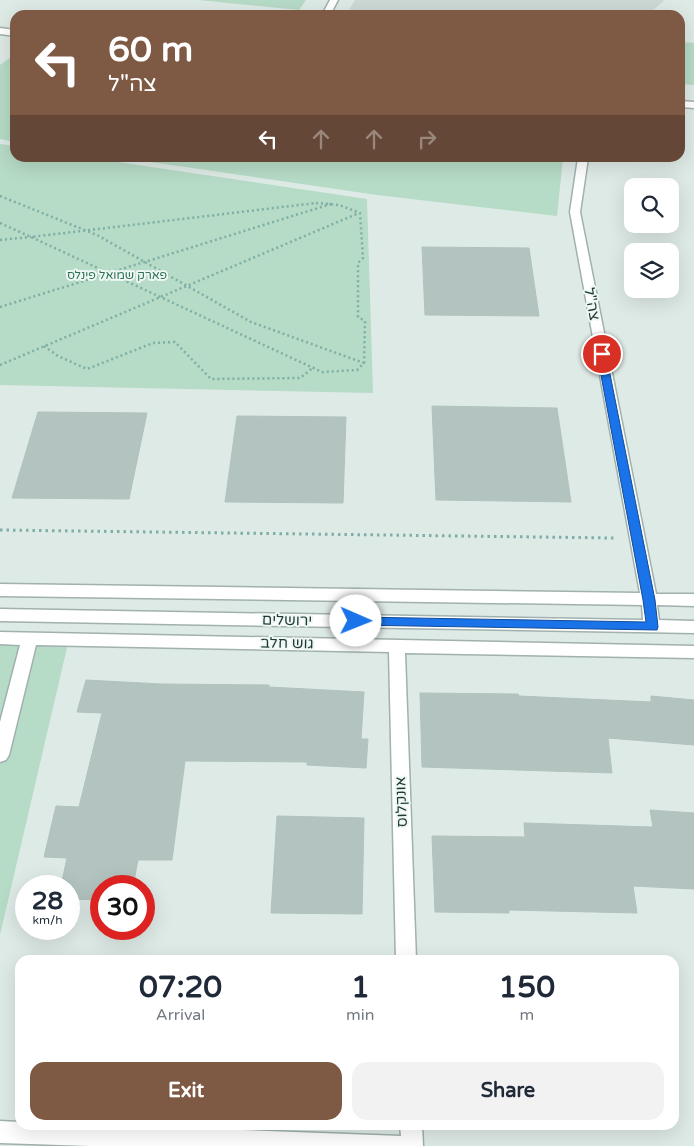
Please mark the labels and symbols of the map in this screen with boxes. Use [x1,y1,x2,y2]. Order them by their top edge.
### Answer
park label: פארק שמואל פינלס [67,268,167,282]
street label: צה"ל [580,286,604,322]
pin [581,333,623,375]
position arrow [329,594,381,646]
street label: ירושלים [262,611,312,629]
street label: גוש חלב [260,634,314,652]
street label: אונקלוס [391,776,411,828]
speed limit sign: 30 [90,875,155,940]

